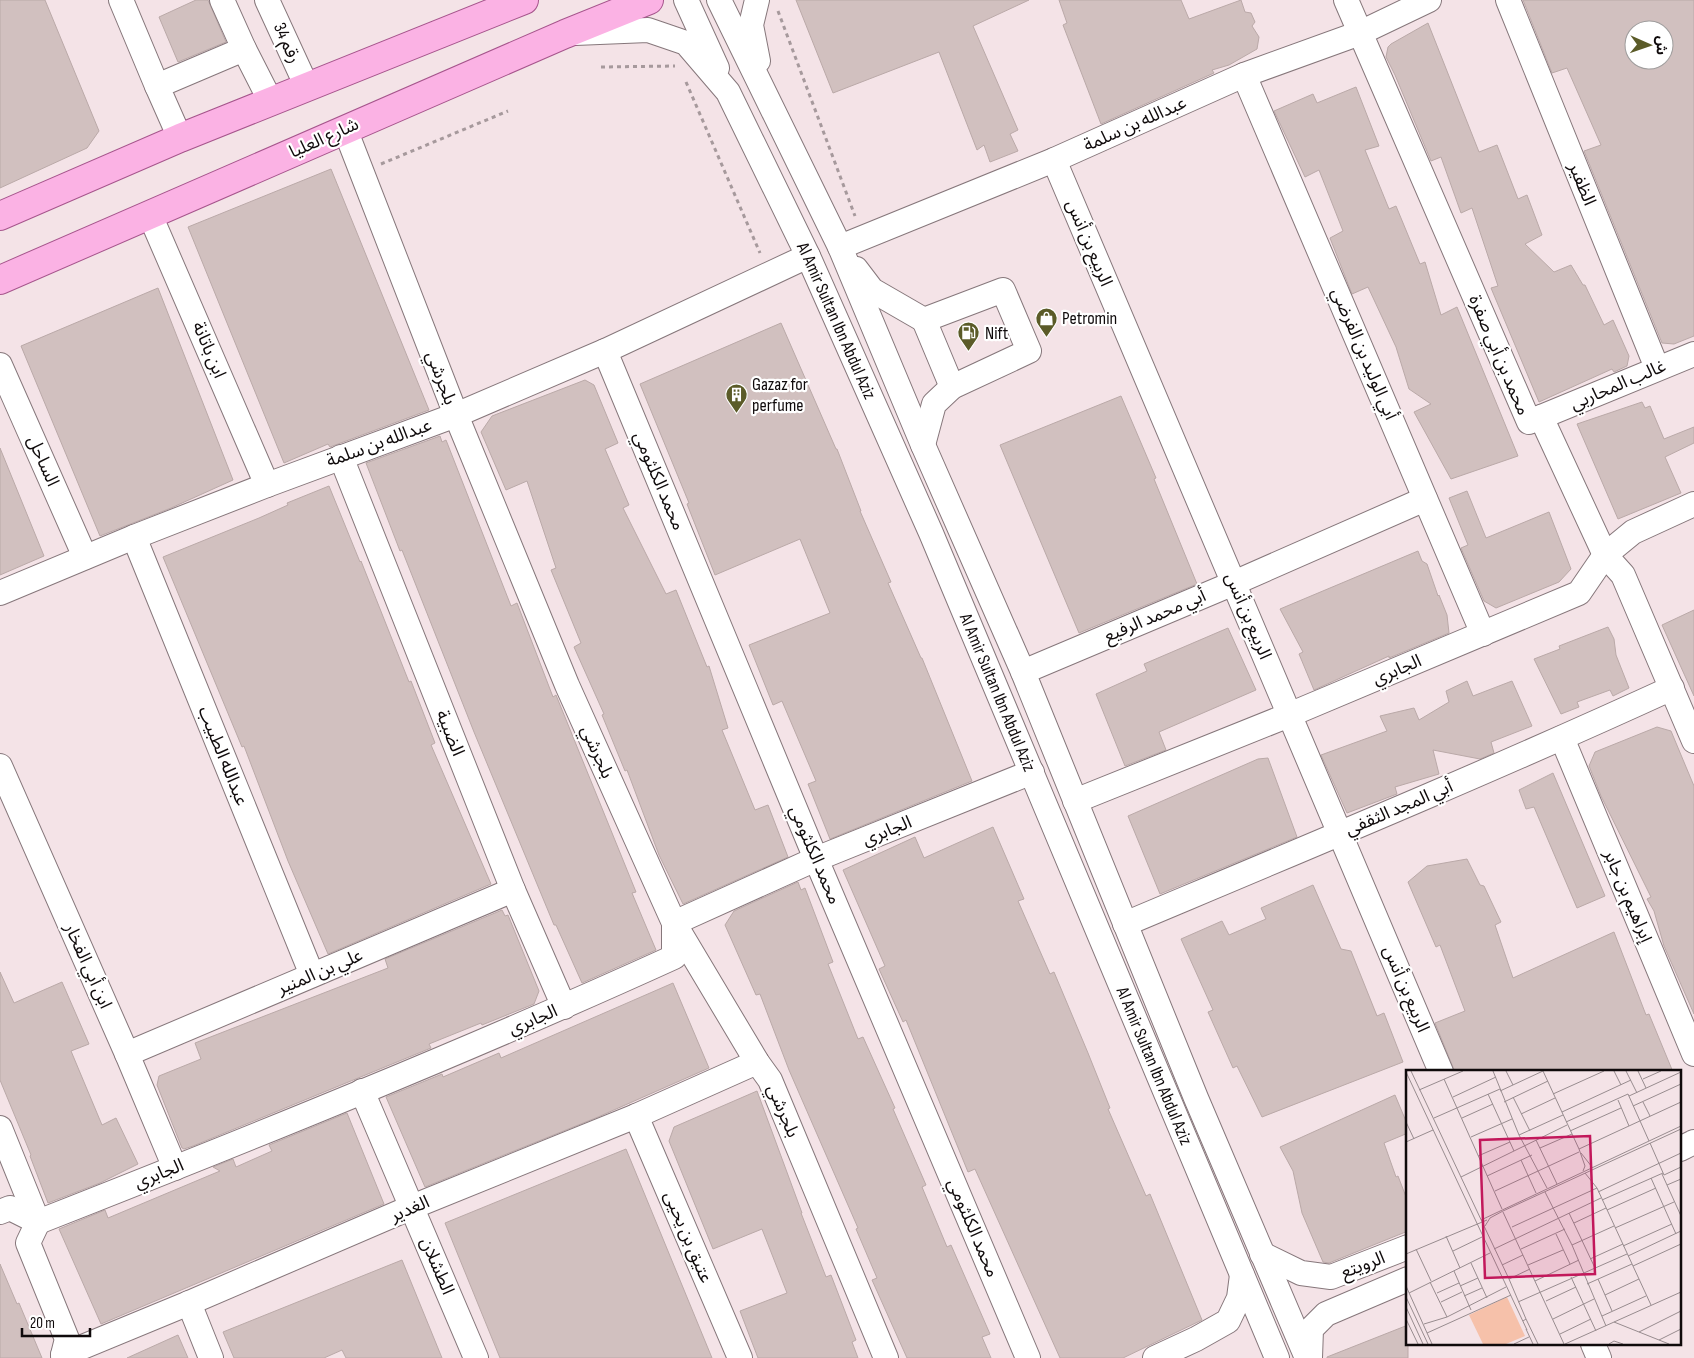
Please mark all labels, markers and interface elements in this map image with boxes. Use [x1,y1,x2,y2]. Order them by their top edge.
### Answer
street label: رقم 34 [267,19,305,67]
north arrow [1624,20,1674,70]
text: ش [1653,36,1670,55]
street label: عبدالله بن سلمة [1080,92,1190,156]
street label: شارع العليا [286,113,363,165]
street label: الظفير [1564,159,1600,209]
street label: الربيع بن أنس [1059,196,1118,291]
street label: Al Amir Sultan Ibn Abdul Aziz [792,238,881,403]
street label: أبي الوليد بن الفرضي [1325,284,1402,424]
street label: محمد بن أبي صفرة [1462,291,1535,419]
shop icon: Petromin [1034,306,1058,337]
place label: Petromin [1062,308,1117,329]
street label: ابن باتانة [188,319,230,381]
fuel station icon: Nift [957,321,981,352]
place label: Nift [985,323,1009,344]
street label: بلجرشي [419,348,461,409]
street label: غالب المحاربي [1567,355,1670,417]
place label: Gazaz for perfume [752,374,808,416]
building icon: Gazaz for perfume [724,382,748,413]
street label: عبدالله بن سلمة [324,414,434,472]
street label: محمد الكلثومي [627,428,689,534]
street label: الساحل [23,432,63,490]
street label: الربيع بن أنس [1218,569,1277,664]
street label: أبي محمد الرفيع [1100,584,1210,650]
street label: Al Amir Sultan Ibn Abdul Aziz [955,609,1040,775]
street label: الجابري [1369,650,1426,692]
street label: عبدالله الطبيب [194,703,252,809]
street label: الضبية [431,707,469,759]
street label: بلجرشي [574,722,618,783]
street label: أبي المجد الثقفي [1341,775,1457,842]
street label: محمد الكلثومي [783,802,845,908]
street label: الجابري [859,812,916,852]
street label: إبراهيم بن جابر [1597,846,1657,946]
street label: ابن أبي الفخار [57,919,117,1013]
street label: الربيع بن أنس [1376,942,1435,1037]
street label: علي بن المنير [273,945,367,1002]
street label: Al Amir Sultan Ibn Abdul Aziz [1112,983,1197,1148]
street label: الجابري [505,1000,562,1042]
inset map [1406,1070,1682,1346]
street label: بلجرشي [760,1081,804,1142]
street label: الجابري [131,1155,188,1195]
street label: محمد الكلثومي [941,1175,1003,1281]
street label: عتيق بن يحيى [659,1188,717,1286]
street label: الغدير [386,1191,433,1227]
street label: الطشلان [416,1234,458,1298]
street label: الرويتع [1338,1247,1389,1286]
scale bar [22,1306,90,1338]
text: 20 m [30,1314,55,1333]

